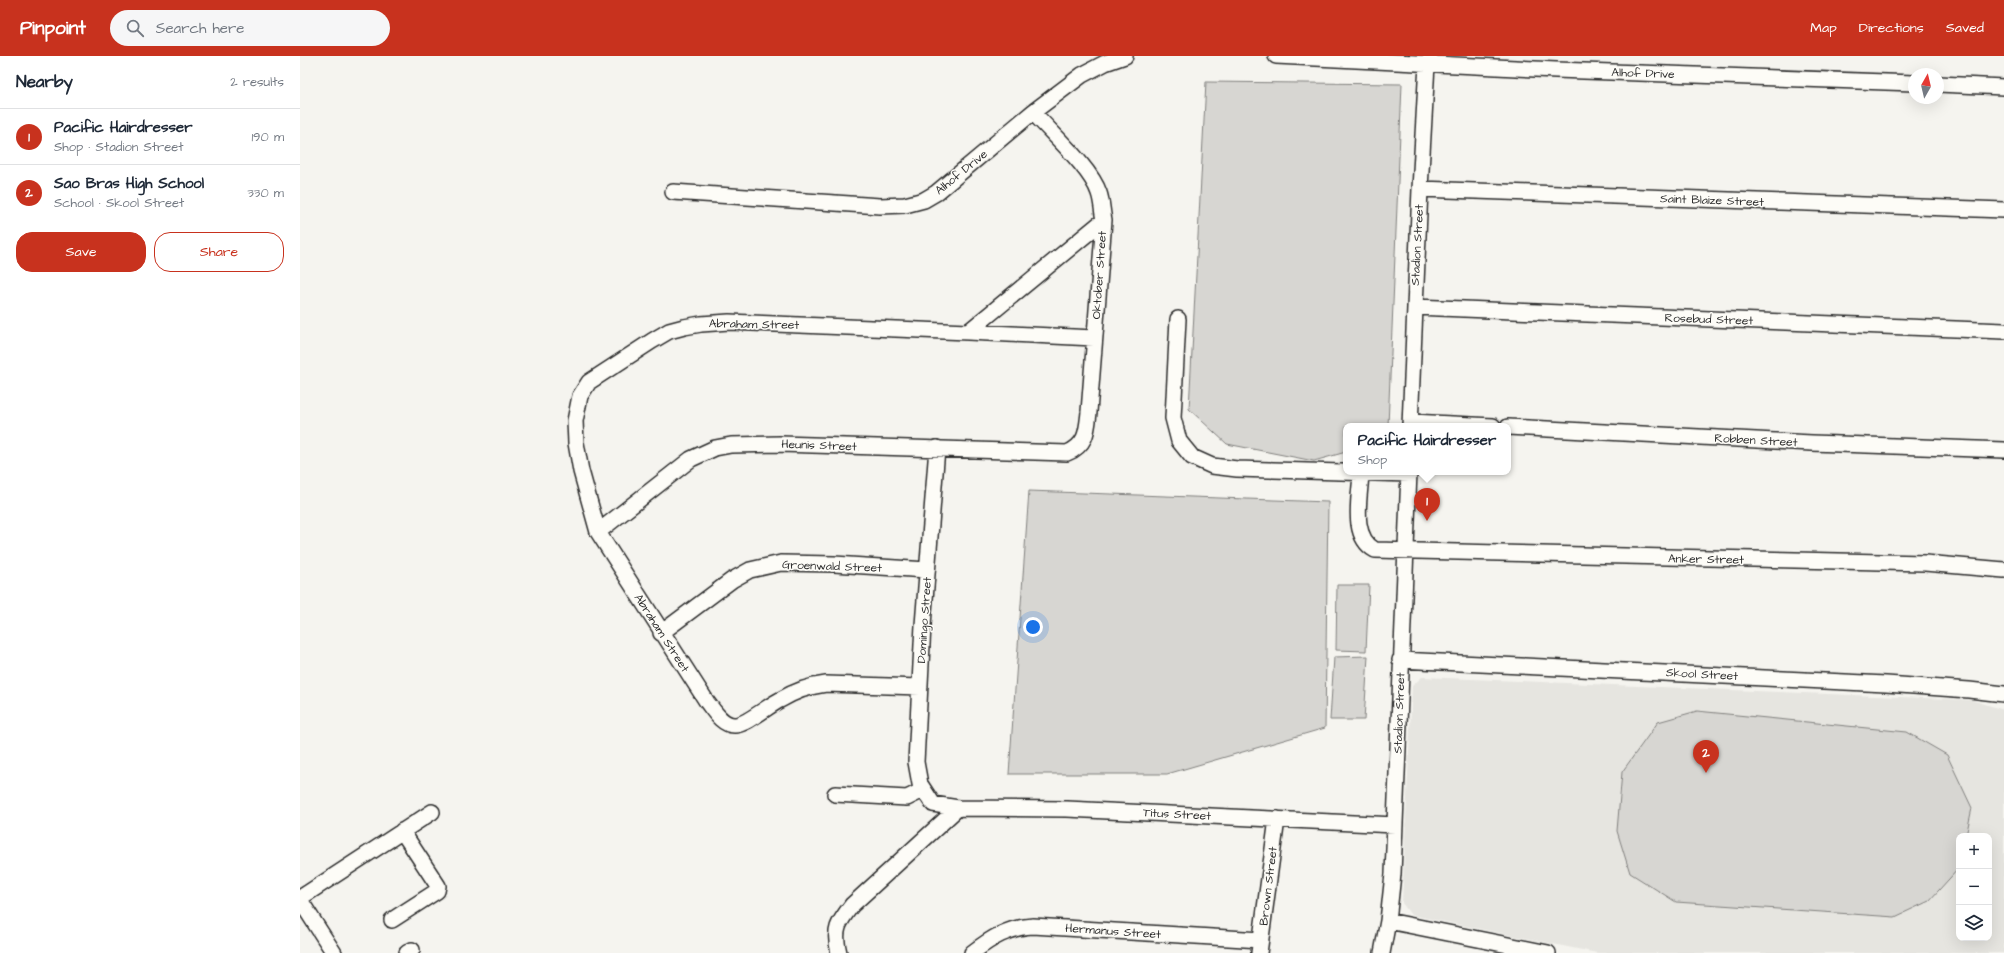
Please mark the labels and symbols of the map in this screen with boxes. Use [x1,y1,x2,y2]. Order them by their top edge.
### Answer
street label: Alhof Drive [1611,64,1675,83]
north arrow [1908,68,1944,104]
street label: Alhof Drive [931,146,992,199]
street label: Saint Blaize Street [1660,190,1764,211]
street label: Stadion Street [1407,204,1428,286]
street label: Oktober Street [1088,230,1111,320]
street label: Rosebud Street [1664,309,1754,330]
street label: Abraham Street [709,315,799,334]
street label: Robben Street [1714,430,1798,451]
street label: Heunis Street [781,436,857,455]
pin: 1 [1414,488,1440,521]
street label: Anker Street [1668,550,1744,569]
street label: Groenwald Street [782,556,882,577]
street label: Domingo Street [913,576,937,664]
street label: Abraham Street [630,591,693,676]
your location [1023,617,1043,637]
street label: Skool Street [1665,664,1739,685]
street label: Stadion Street [1390,672,1409,754]
pin: 2 [1693,740,1719,773]
street label: Titus Street [1143,804,1212,825]
street label: Brown Street [1255,845,1282,927]
street label: Hermanus Street [1065,920,1161,943]

